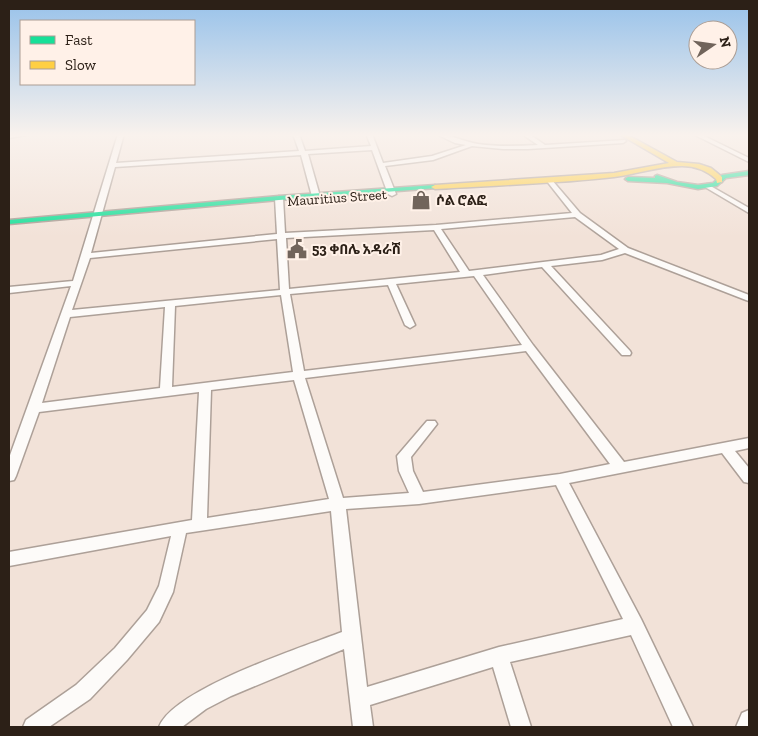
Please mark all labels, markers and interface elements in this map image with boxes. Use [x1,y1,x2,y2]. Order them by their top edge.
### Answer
legend [20,20,195,85]
north arrow [688,20,738,70]
text: Fast [65,31,93,49]
text: N [716,35,735,50]
text: Slow [65,56,97,74]
street label: Mauritius Street [287,186,388,210]
shop icon: ሶል ሮልፎ [410,189,432,211]
place label: ሶል ሮልፎ [436,192,488,209]
public building icon: 53 ቀበሌ አዳራሽ [286,238,308,260]
place label: 53 ቀበሌ አዳራሽ [312,241,401,258]

